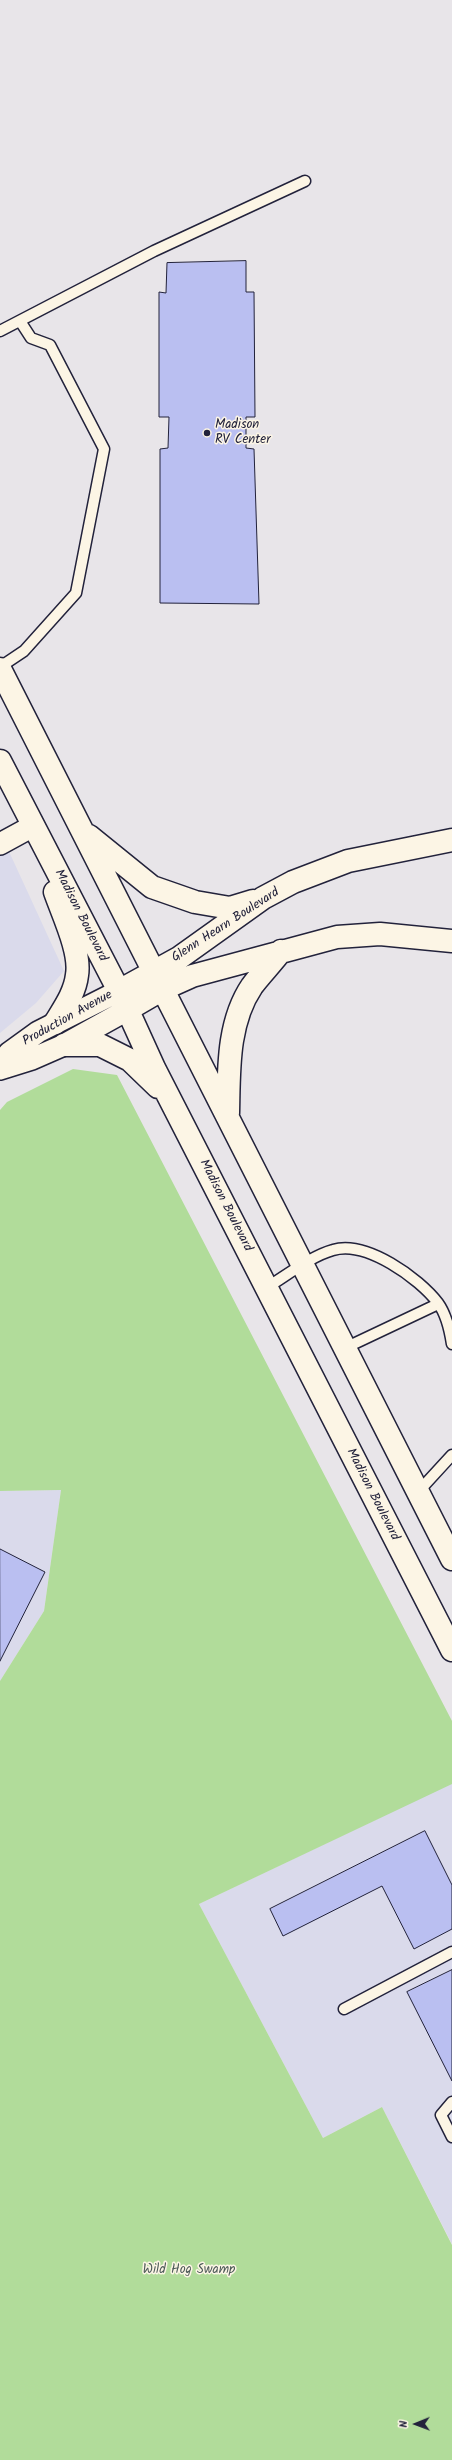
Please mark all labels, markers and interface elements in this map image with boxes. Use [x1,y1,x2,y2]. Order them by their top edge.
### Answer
place label: Madison RV Center [215,418,270,449]
marker: Madison RV Center [202,428,212,438]
street label: Madison Boulevard [50,867,110,965]
street label: Glenn Hearn Boulevard [169,885,283,967]
street label: Production Avenue [20,988,116,1050]
street label: Madison Boulevard [195,1157,255,1255]
street label: Madison Boulevard [342,1446,402,1544]
park label: Wild Hog Swamp [143,2263,235,2279]
north arrow [396,2404,436,2444]
text: N [395,2421,413,2428]

